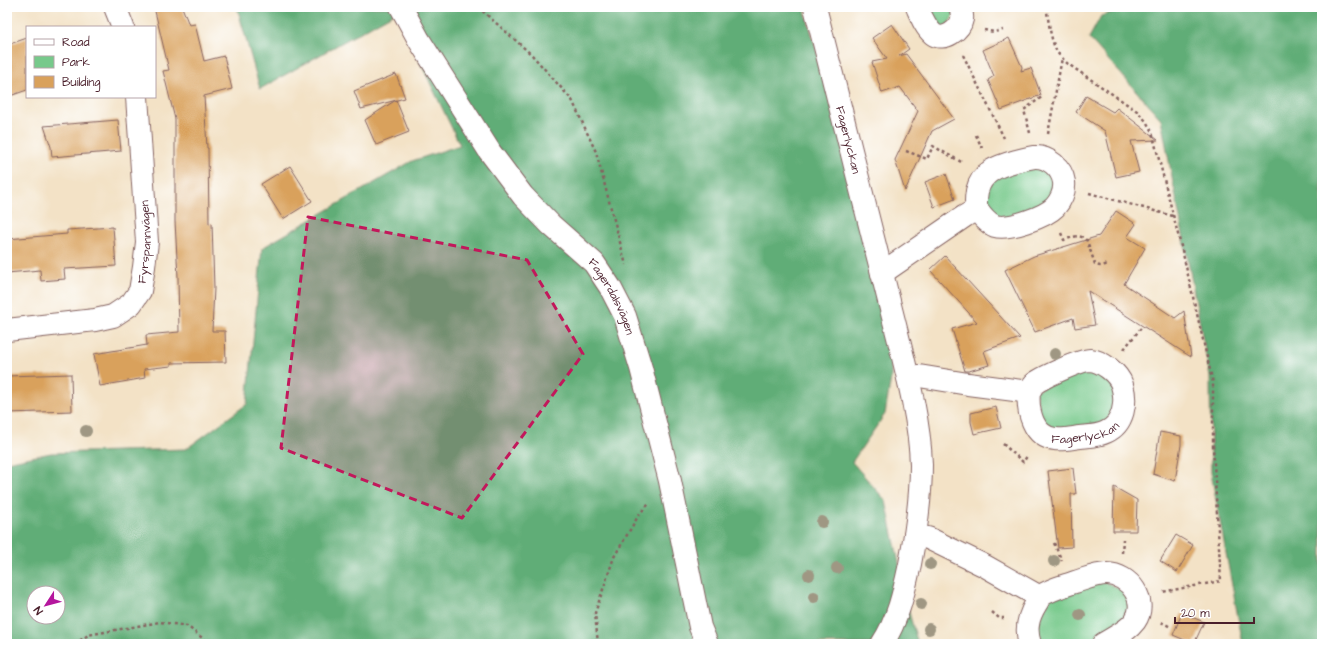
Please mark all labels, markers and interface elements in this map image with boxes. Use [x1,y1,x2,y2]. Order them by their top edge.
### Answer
legend [26,26,156,98]
text: Road [62,34,90,51]
text: Park [62,54,90,71]
text: Building [62,74,100,92]
street label: Fagerlyckan [832,104,865,176]
street label: Fyrspannvägen [133,200,156,285]
street label: Fagerdalsvägen [585,254,639,337]
street label: Fagerlyckan [1051,418,1123,448]
north arrow [26,585,66,625]
scale bar [1175,599,1254,625]
text: N [30,603,46,618]
text: 20 m [1181,605,1210,622]

